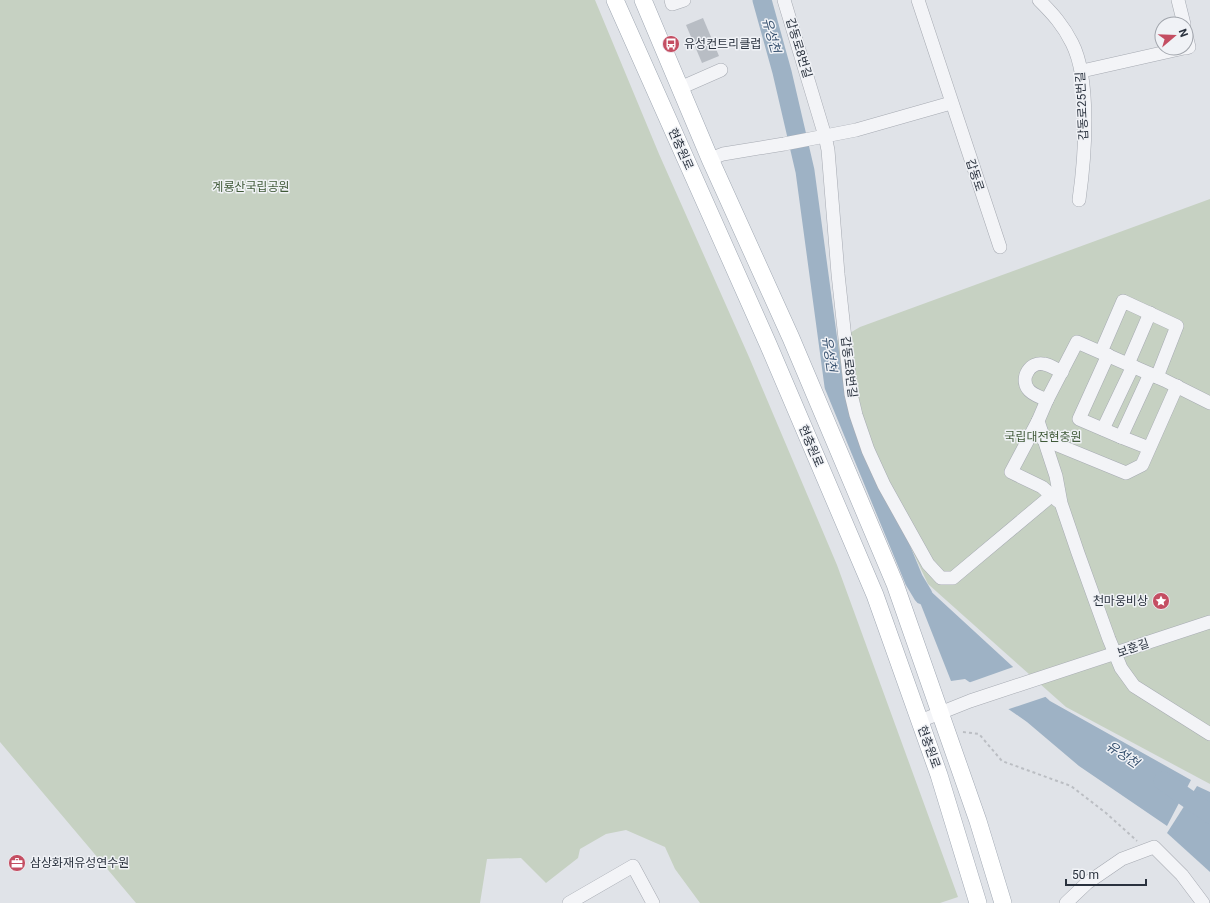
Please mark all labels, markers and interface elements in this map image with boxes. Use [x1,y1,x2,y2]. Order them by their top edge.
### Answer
water label: 유성천 [759,16,784,55]
street label: 갑동로8번길 [783,16,815,80]
north arrow [1154,16,1194,56]
text: N [1176,27,1190,39]
bus stop icon: 유성컨트리클럽 [661,34,681,54]
place label: 유성컨트리클럽 [684,37,761,51]
street label: 갑동로25번길 [1073,71,1091,141]
street label: 현충원로 [666,126,696,172]
street label: 갑동로 [963,157,987,193]
park label: 계룡산국립공원 [212,180,290,194]
water label: 유성천 [820,335,840,374]
street label: 갑동로8번길 [838,335,860,399]
street label: 현충원로 [796,423,826,469]
park label: 국립대전현충원 [1004,430,1082,444]
place icon: 천마웅비상 [1151,591,1171,611]
place label: 천마웅비상 [1093,594,1148,608]
street label: 보훈길 [1115,636,1151,660]
street label: 현충원로 [915,724,943,770]
water label: 유성천 [1104,738,1143,771]
office icon: 삼상화재유성연수원 [7,853,27,873]
place label: 삼상화재유성연수원 [30,856,129,870]
scale bar [1066,861,1146,887]
text: 50 m [1072,868,1099,882]

